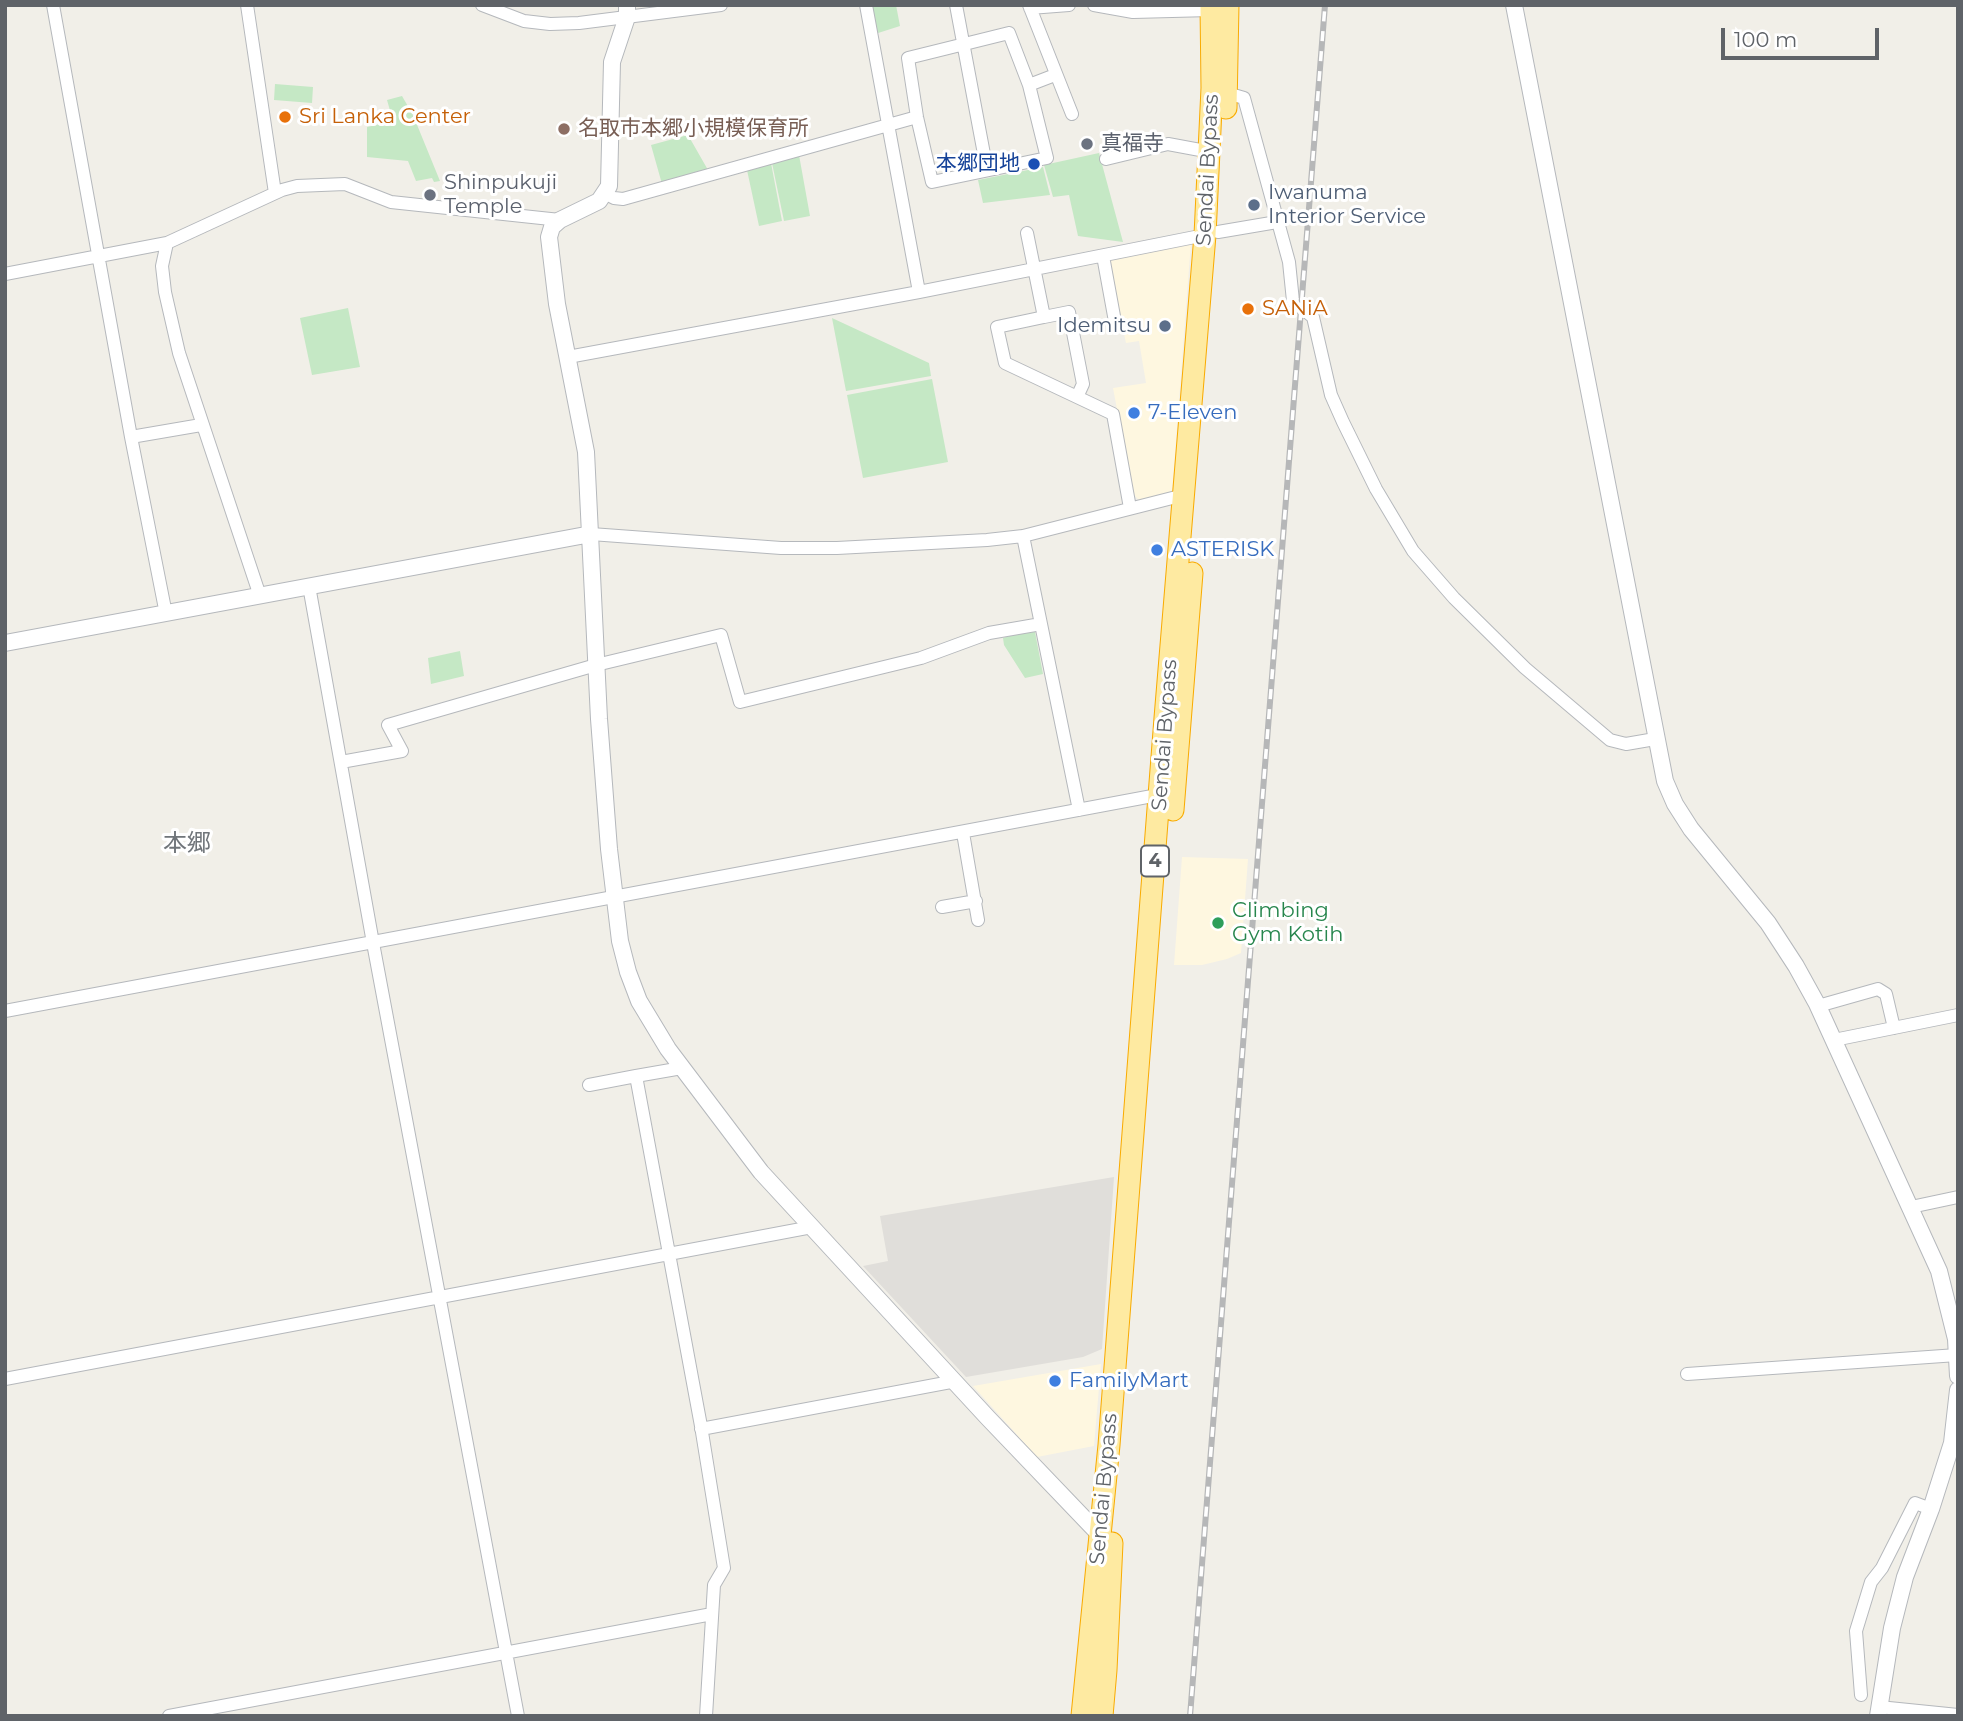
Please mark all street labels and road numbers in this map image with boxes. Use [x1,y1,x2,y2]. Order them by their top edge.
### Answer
street label: Sendai Bypass [1191,94,1225,246]
street label: Sendai Bypass [1147,658,1183,812]
road number: 4 [1141,846,1169,876]
street label: Sendai Bypass [1085,1412,1123,1566]

